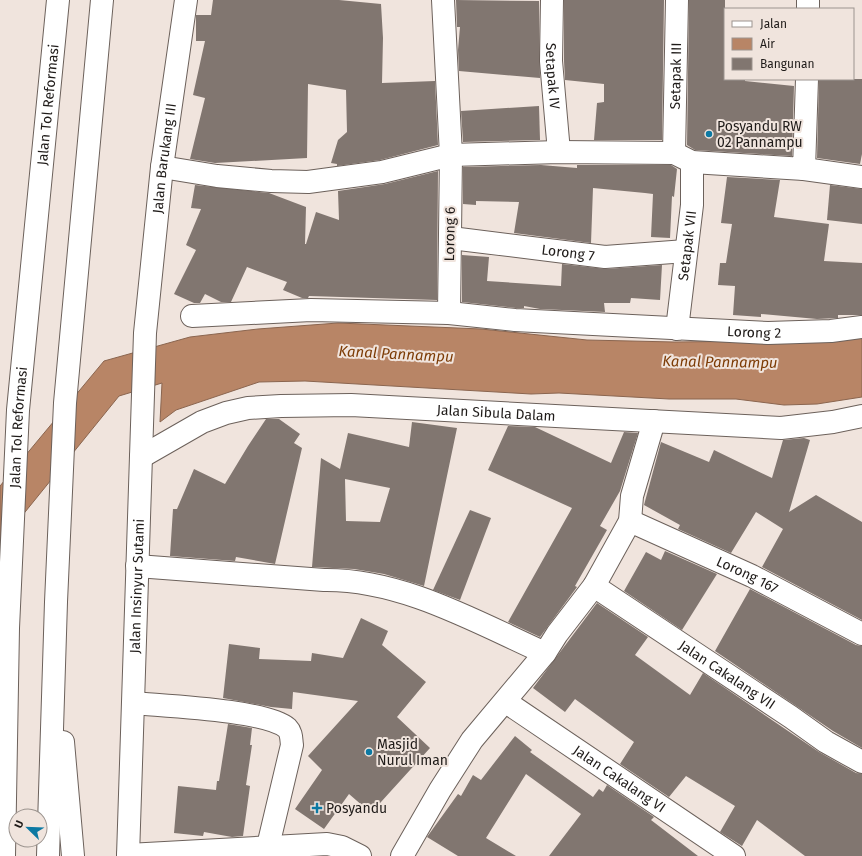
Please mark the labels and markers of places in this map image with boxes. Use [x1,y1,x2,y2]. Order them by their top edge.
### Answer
place label: Posyandu RW 02 Pannampu [717,118,803,151]
marker: Posyandu RW 02 Pannampu [704,129,714,139]
place label: Masjid Nurul Iman [377,736,448,769]
marker: Masjid Nurul Iman [364,747,374,757]
place label: Posyandu [326,800,387,817]
marker: Posyandu [311,802,323,814]

